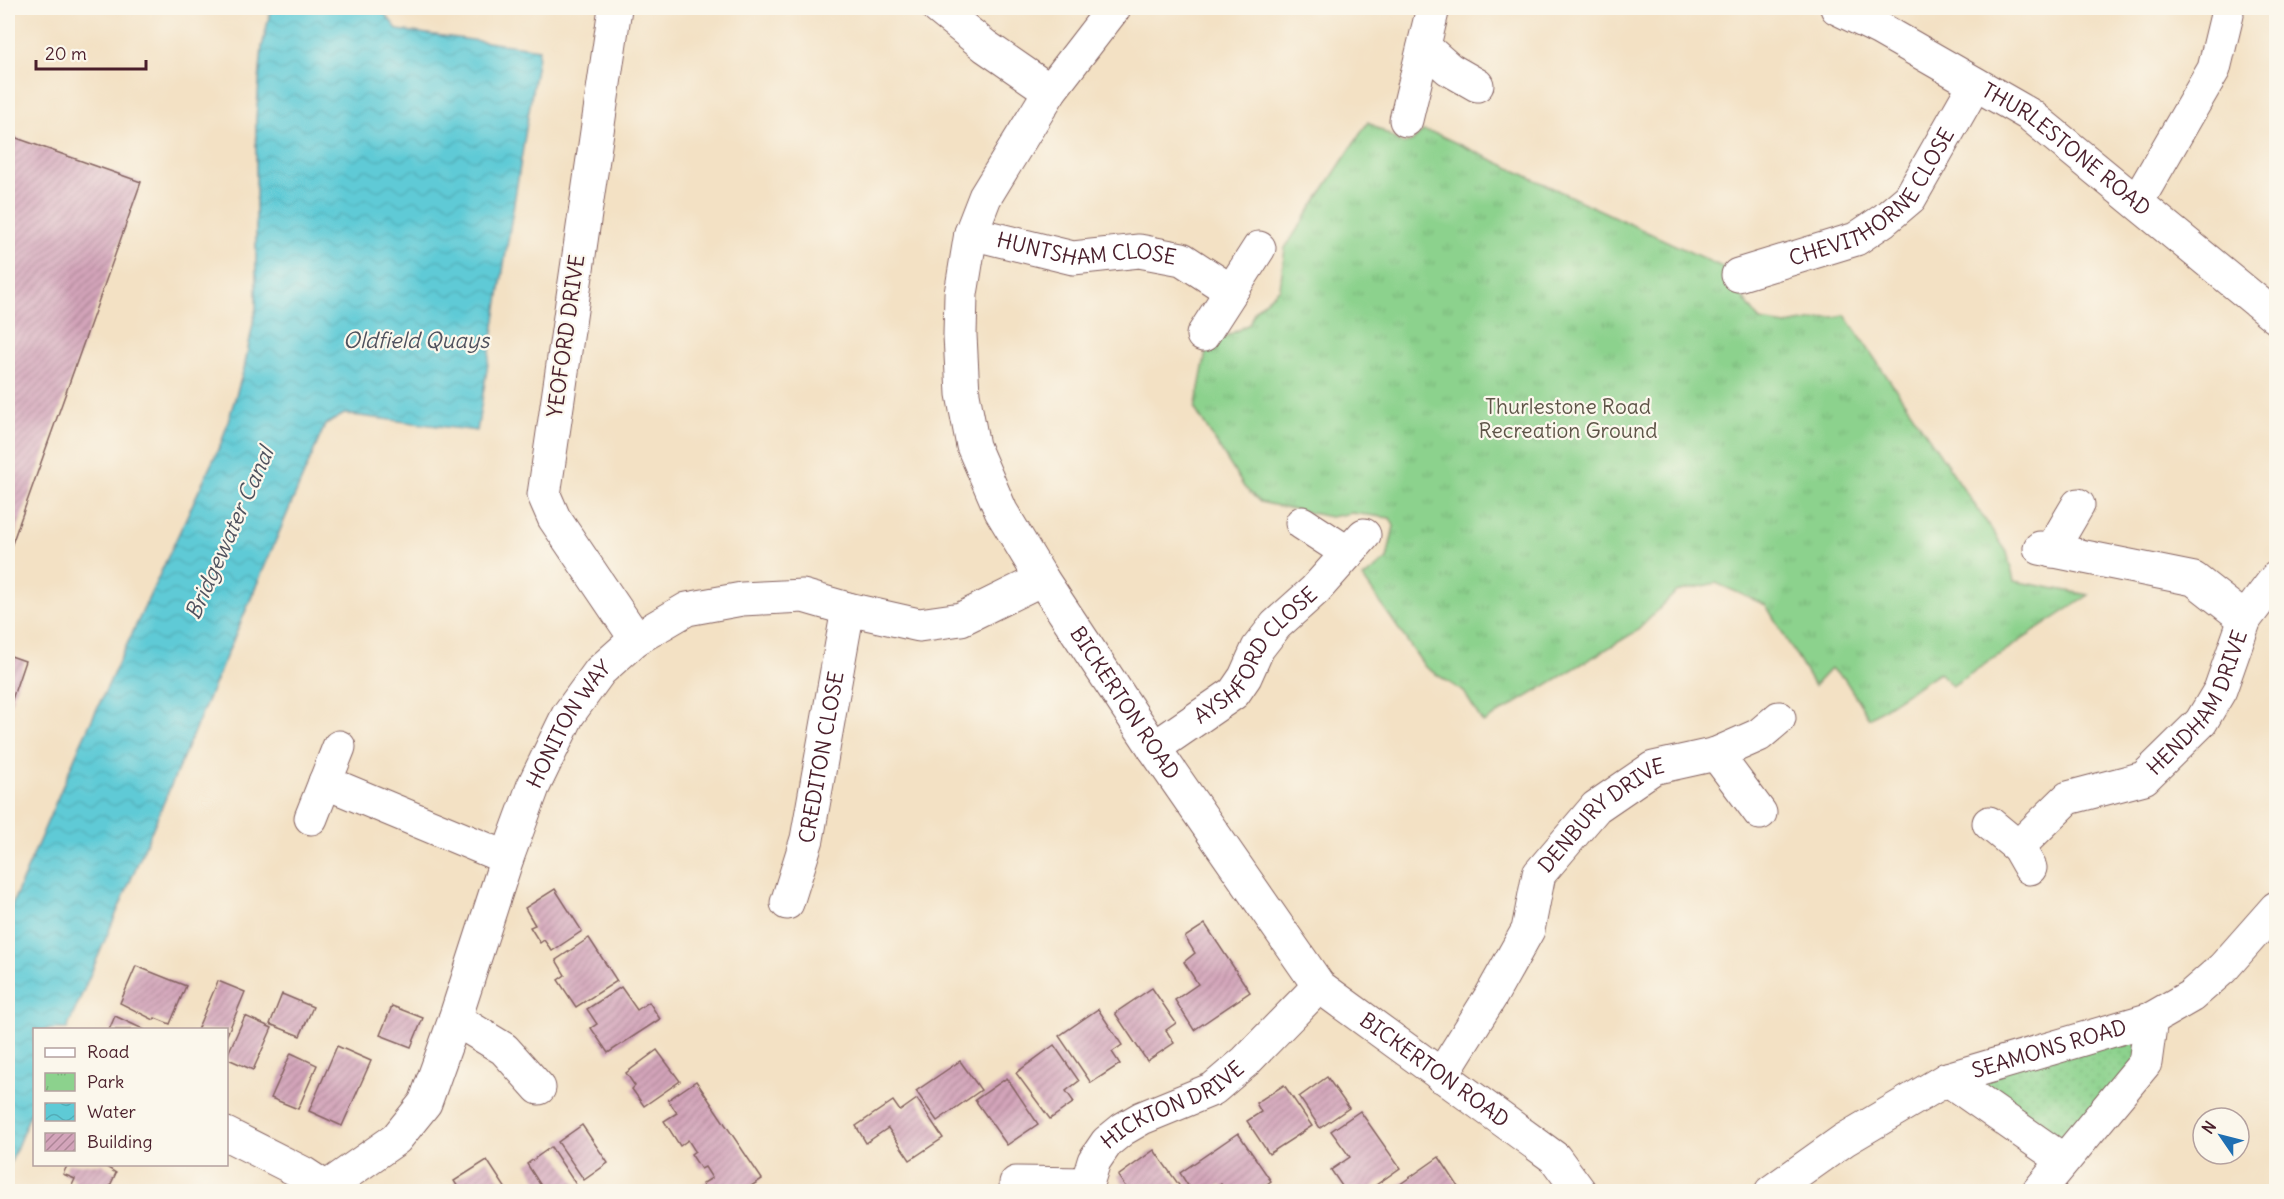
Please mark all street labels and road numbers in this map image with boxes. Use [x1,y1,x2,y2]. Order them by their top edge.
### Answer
street label: THURLESTONE ROAD [1977,76,2156,222]
street label: CHEVITHORNE CLOSE [1786,123,1960,272]
street label: HUNTSHAM CLOSE [994,226,1179,272]
street label: YEOFORD DRIVE [541,253,590,419]
street label: AYSHFORD CLOSE [1188,580,1323,730]
street label: BICKERTON ROAD [1064,621,1186,785]
street label: HENDHAM DRIVE [2141,626,2253,781]
street label: HONITON WAY [520,654,616,793]
street label: CREDITON CLOSE [792,669,850,845]
street label: DENBURY DRIVE [1532,752,1667,878]
street label: BICKERTON ROAD [1355,1006,1515,1133]
street label: SEAMONS ROAD [1969,1013,2130,1084]
street label: HICKTON DRIVE [1095,1055,1249,1155]

